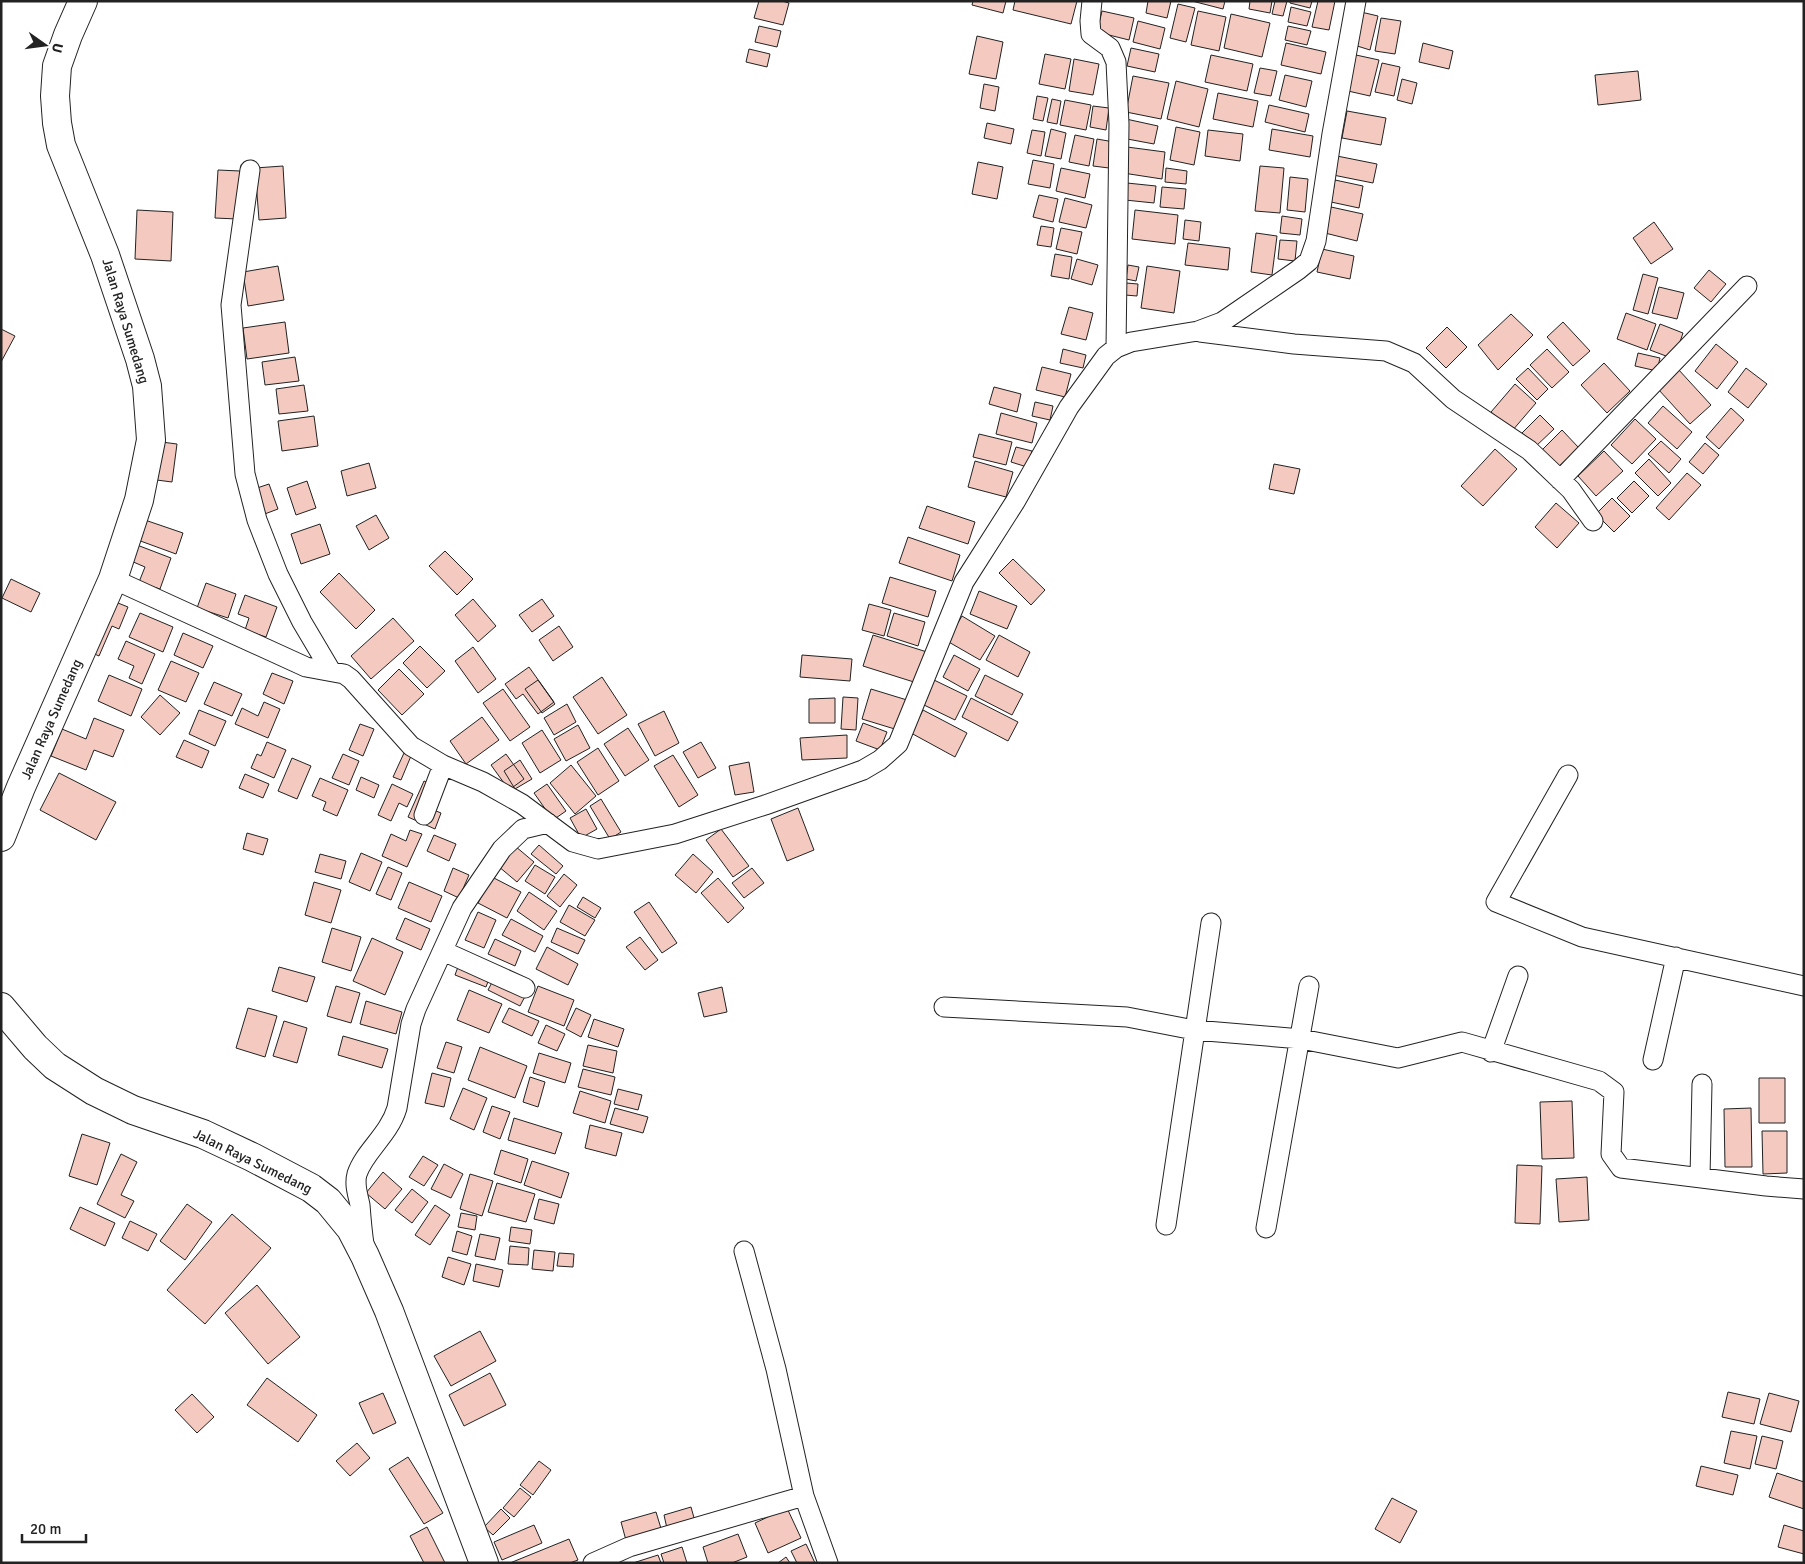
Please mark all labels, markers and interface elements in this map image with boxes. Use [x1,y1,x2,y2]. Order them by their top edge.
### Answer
north arrow [20,20,70,70]
text: U [48,41,67,55]
street label: Jalan Raya Sumedang [98,257,153,386]
street label: Jalan Raya Sumedang [17,656,86,782]
street label: Jalan Raya Sumedang [191,1125,315,1198]
scale bar [22,1512,86,1544]
text: 20 m [30,1520,61,1538]

